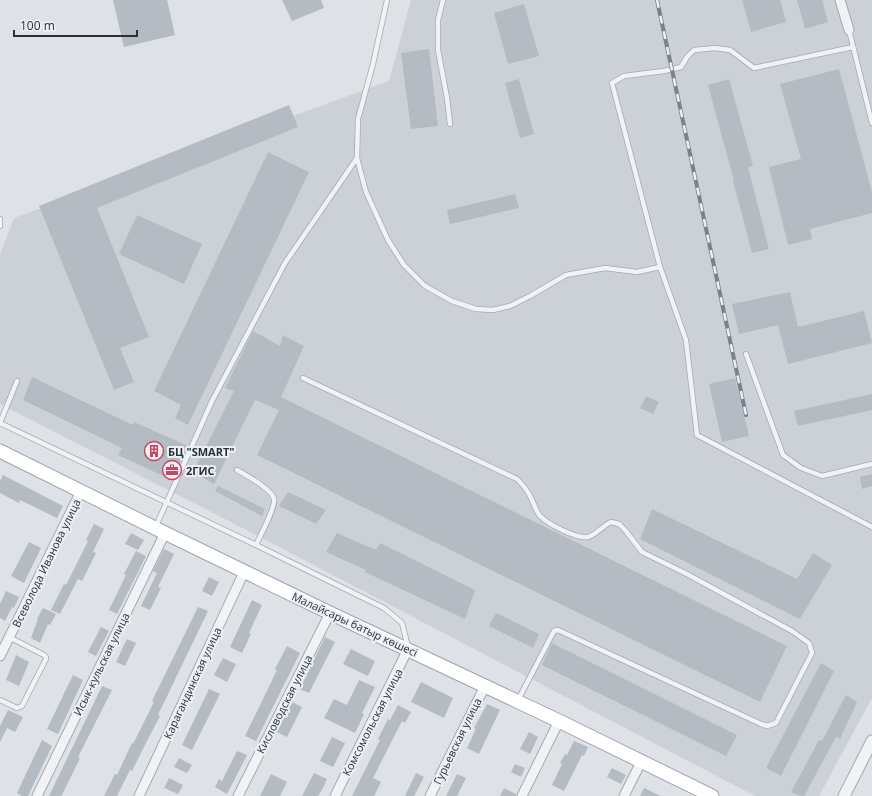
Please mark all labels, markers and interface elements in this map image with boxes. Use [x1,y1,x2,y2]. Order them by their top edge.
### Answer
scale bar [14,12,137,38]
text: 100 m [20,17,55,34]
building icon: БЦ "SMART" [143,440,165,462]
place label: БЦ "SMART" [168,444,235,459]
office icon: 2ГИС [161,459,183,481]
place label: 2ГИС [186,463,215,478]
street label: Всеволода Иванова улица [8,496,84,630]
street label: Малайсары батыр көшесі [290,588,420,660]
street label: Исык-кульская улица [69,610,133,718]
street label: Карагандинская улица [160,625,224,741]
street label: Кисловодская улица [253,652,315,756]
street label: Комсомольская улица [338,666,406,778]
street label: Гурьевская улица [429,695,485,787]

